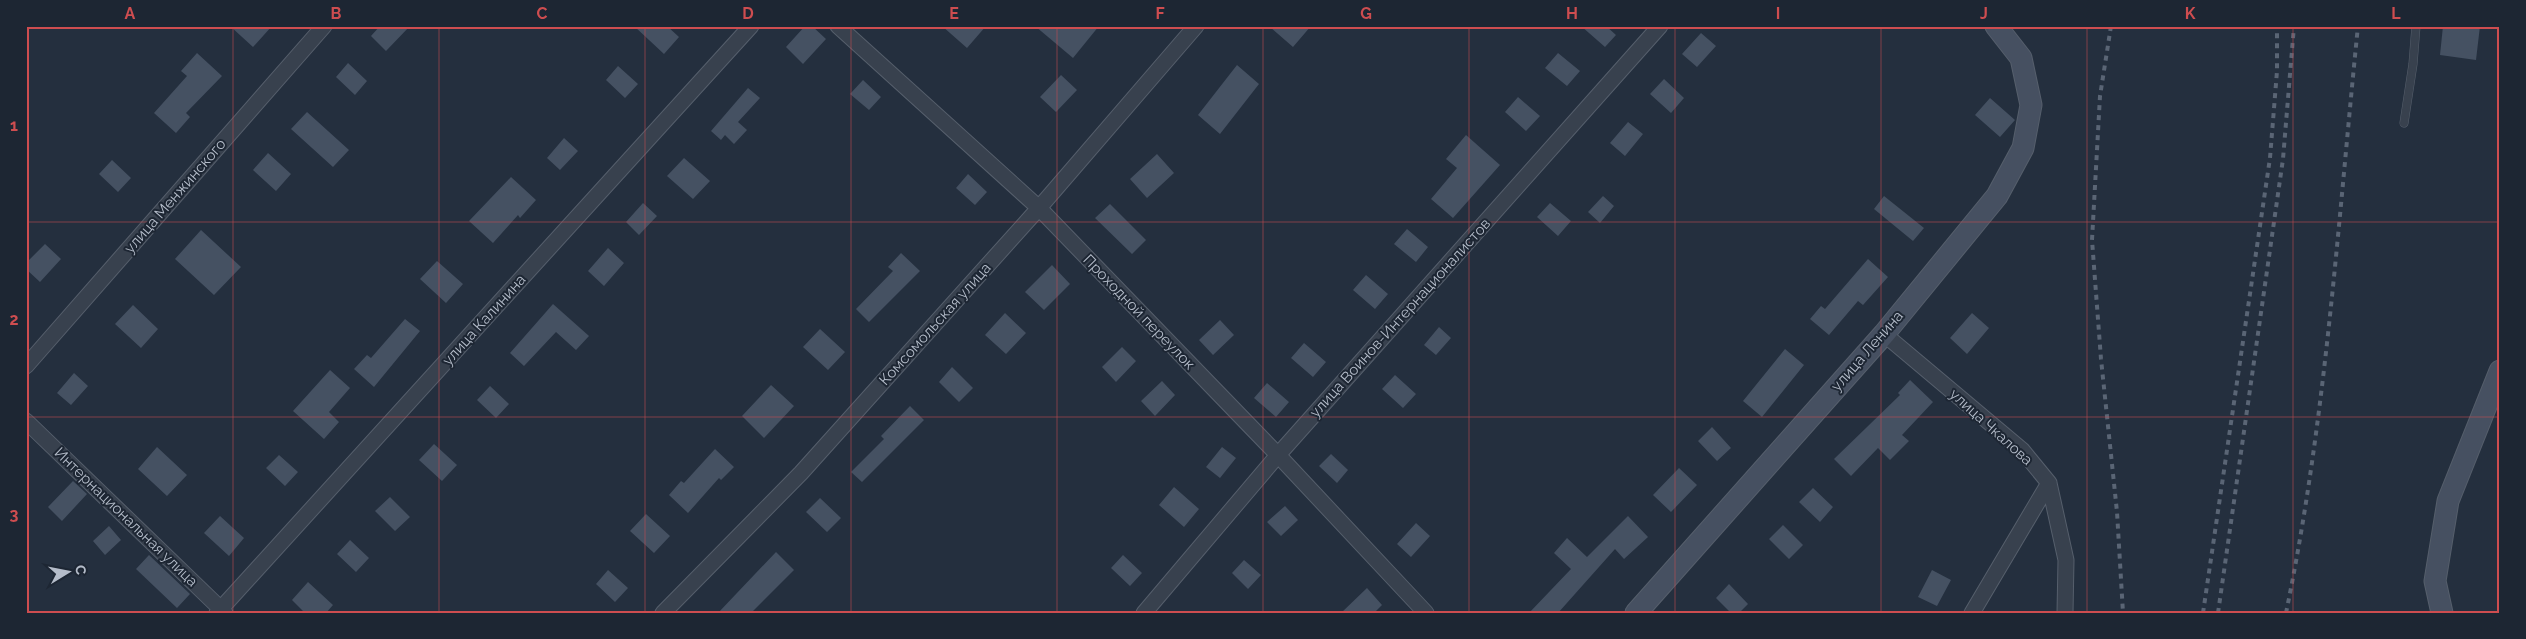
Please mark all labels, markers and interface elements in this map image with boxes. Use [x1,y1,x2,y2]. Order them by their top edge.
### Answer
text: A [125,4,136,23]
text: B [331,4,342,23]
text: C [537,4,548,23]
text: D [742,4,754,23]
text: E [949,4,959,23]
text: F [1155,4,1165,23]
text: G [1360,4,1372,23]
text: H [1566,4,1578,23]
text: I [1776,4,1780,23]
text: J [1980,4,1988,23]
text: K [2185,4,2196,23]
text: L [2391,4,2401,23]
text: 1 [10,116,18,135]
street label: улица Менжинского [120,135,230,257]
street label: улица Воинов-Интернационалистов [1306,215,1494,421]
street label: Проходной переулок [1079,251,1199,373]
street label: Комсомольская улица [875,259,995,389]
street label: улица Калинина [439,271,529,369]
street label: улица Ленина [1827,307,1907,395]
text: 2 [9,310,19,329]
street label: улица Чкалова [1946,385,2036,469]
street label: Интернациональная улица [51,444,201,590]
text: 3 [10,505,19,524]
north arrow [42,546,92,596]
text: С [72,564,90,576]

